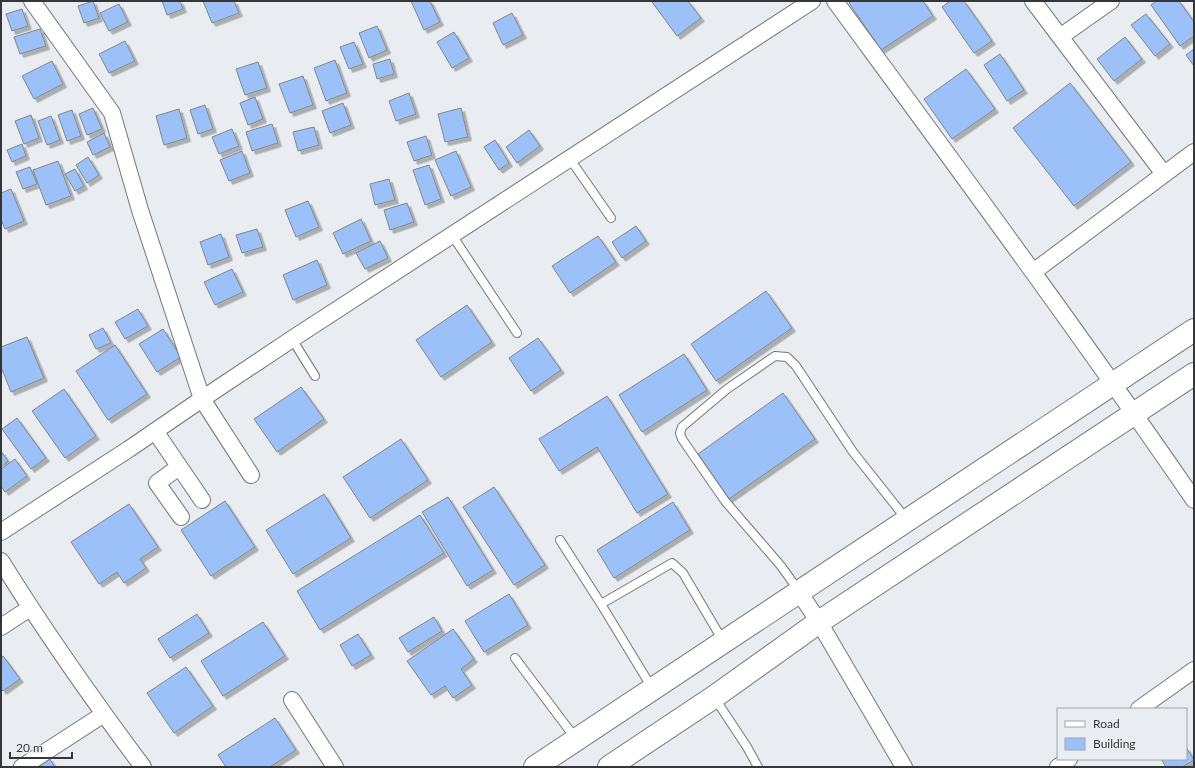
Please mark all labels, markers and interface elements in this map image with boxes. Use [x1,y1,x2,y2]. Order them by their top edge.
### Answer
legend [1057,708,1187,760]
text: Road [1093,716,1120,731]
scale bar [10,734,72,760]
text: Building [1093,736,1136,751]
text: 20 m [16,740,43,755]

